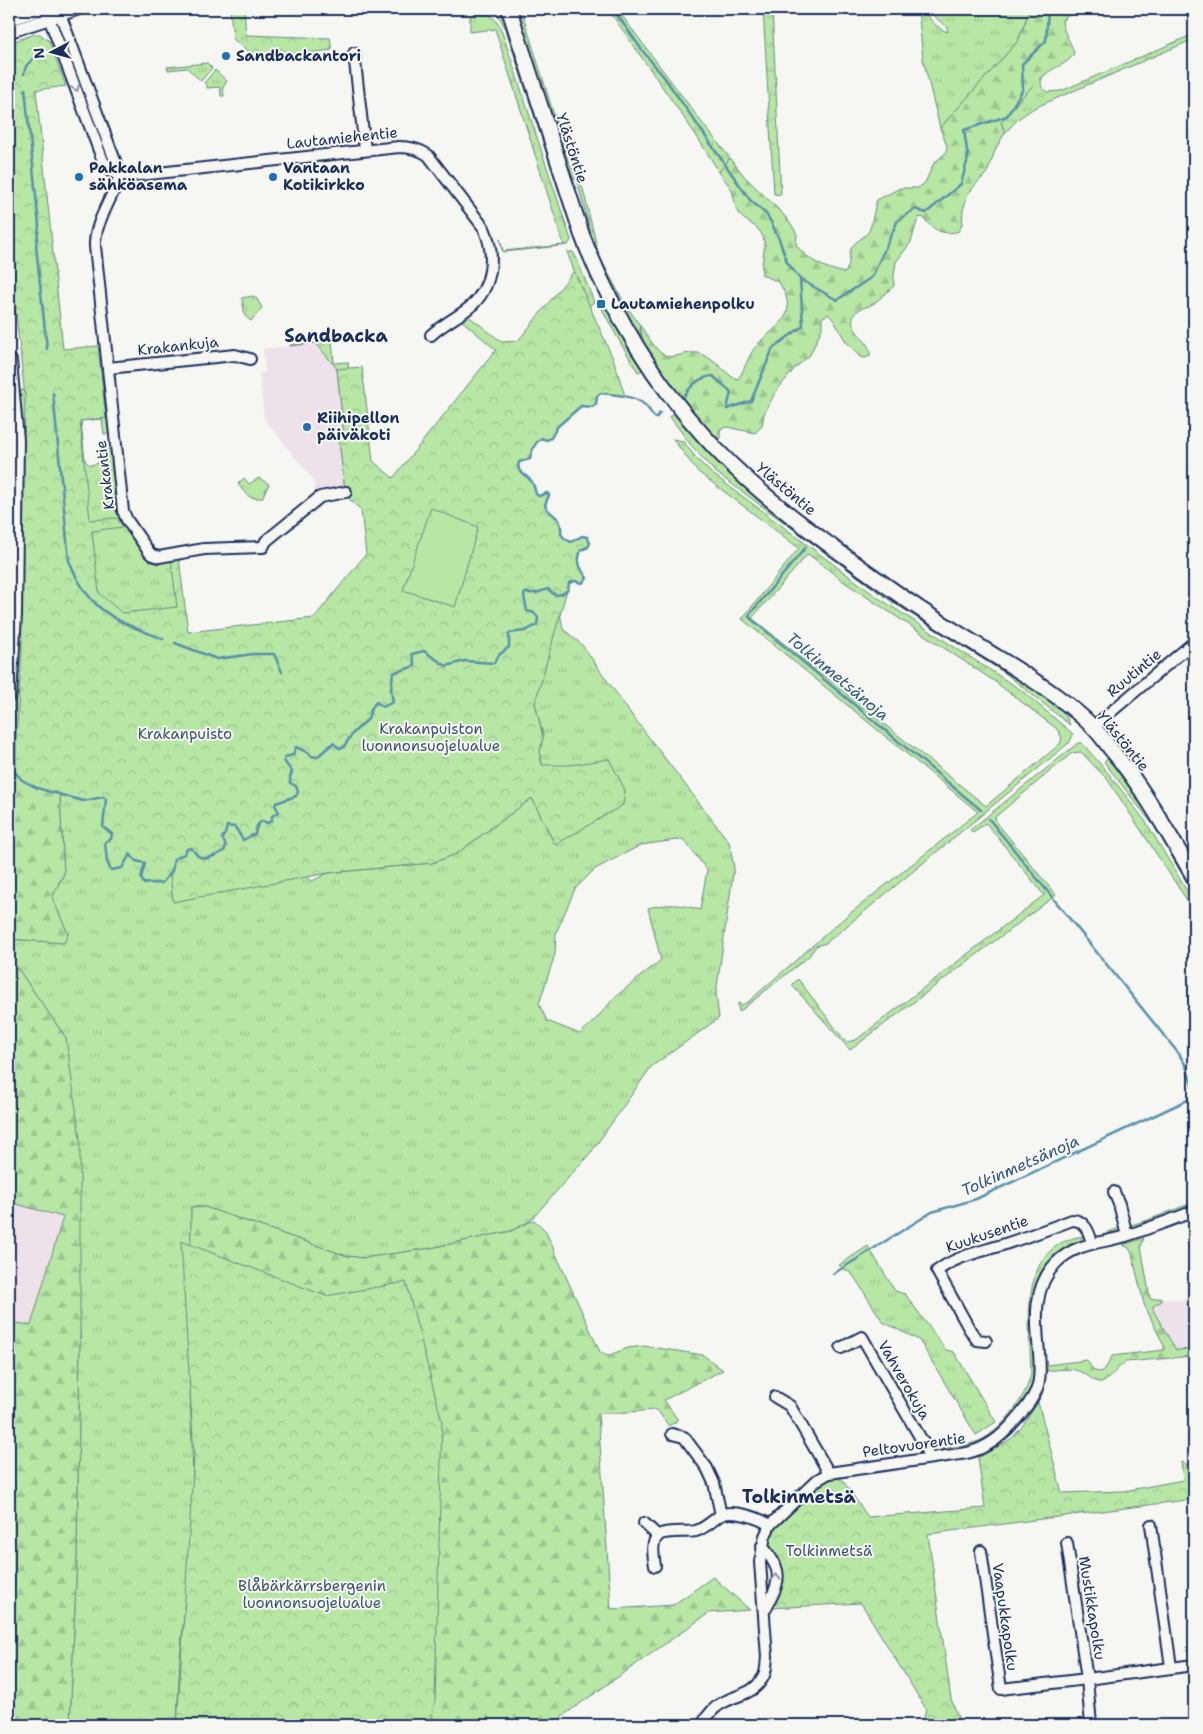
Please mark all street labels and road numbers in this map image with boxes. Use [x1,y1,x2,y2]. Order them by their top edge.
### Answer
street label: Ylästöntie [551,110,593,186]
street label: Lautamiehentie [285,122,399,154]
street label: Krakankuja [137,332,220,360]
street label: Krakantie [91,439,119,511]
street label: Ylästöntie [752,458,820,520]
street label: Ruutintie [1103,644,1165,702]
street label: Ylästöntie [1092,706,1154,776]
street label: Kuukusentie [943,1211,1031,1257]
street label: Vahverokuja [873,1337,935,1424]
street label: Peltovuorentie [861,1428,967,1462]
street label: Mustikkapolku [1074,1555,1110,1661]
street label: Vaapukkapolku [988,1562,1022,1672]

